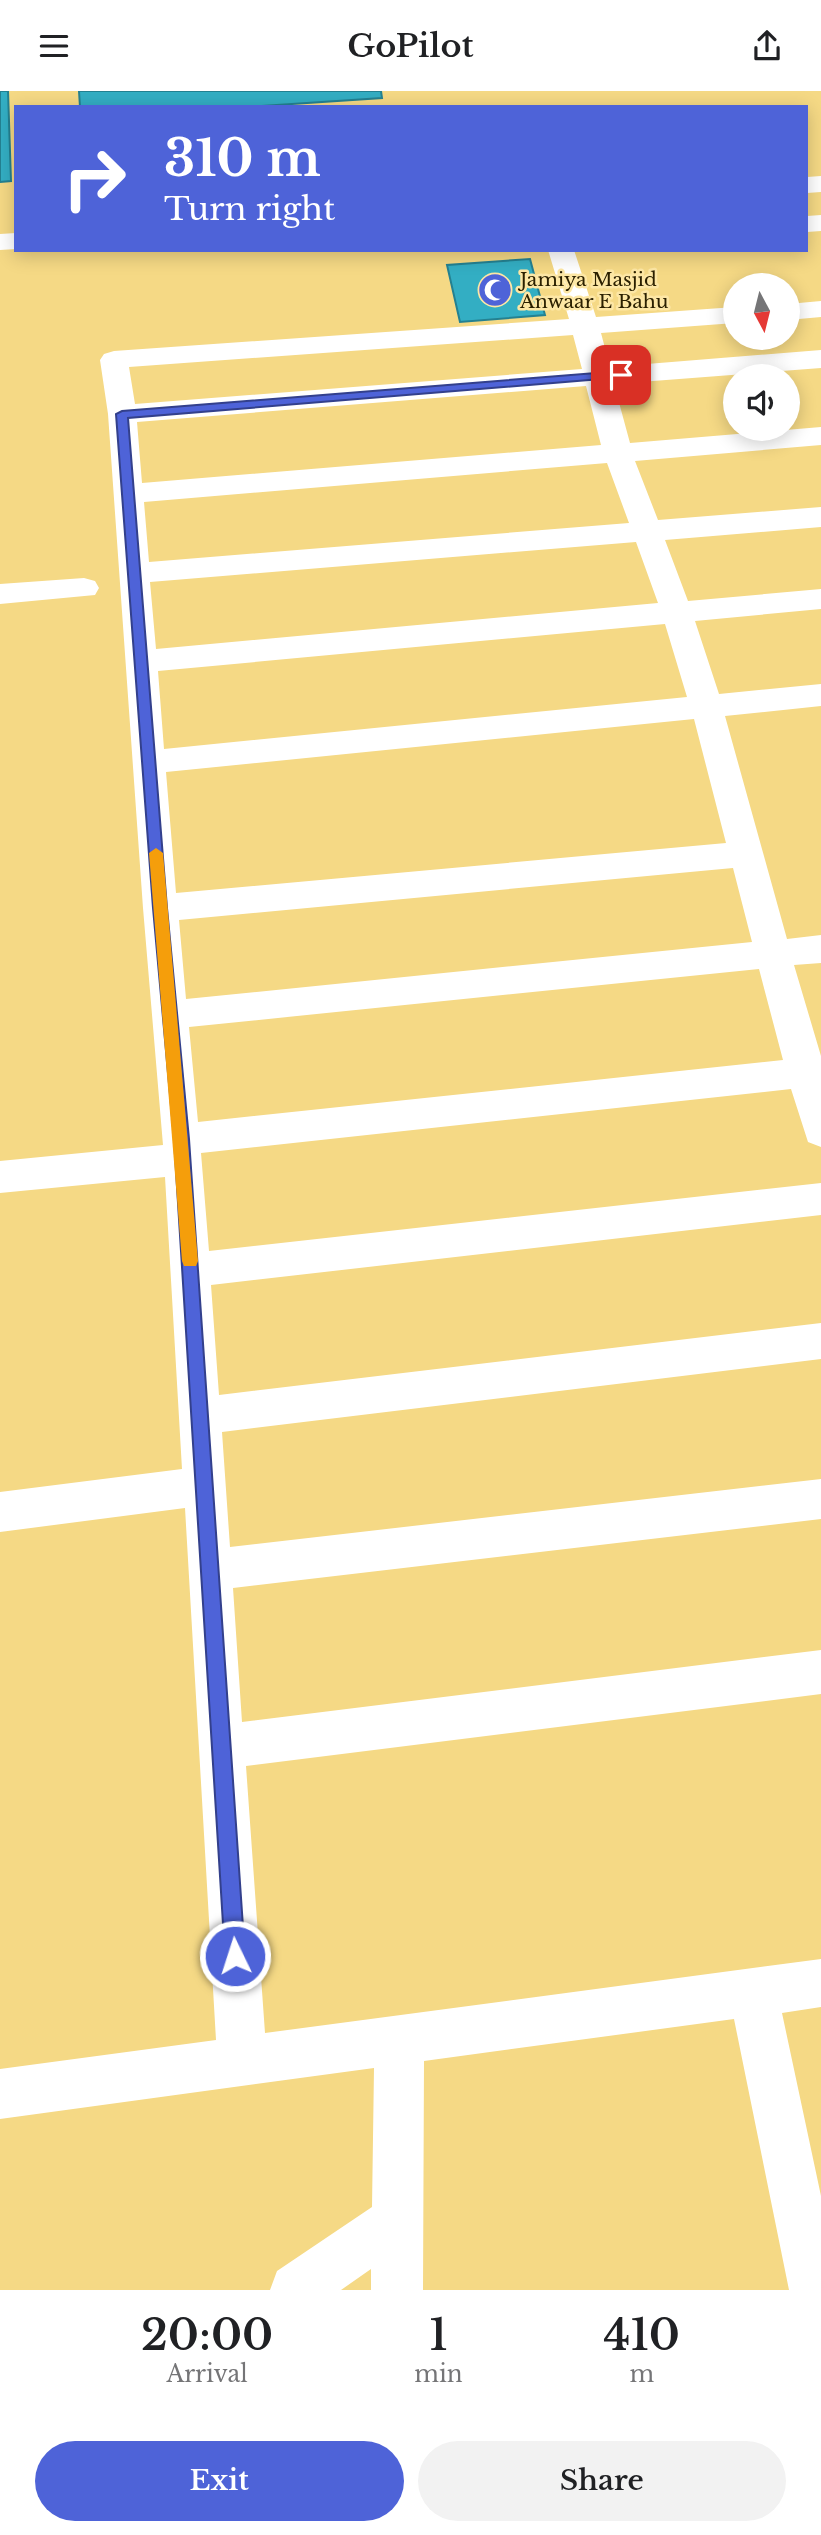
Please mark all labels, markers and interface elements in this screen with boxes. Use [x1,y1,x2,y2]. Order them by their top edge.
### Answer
text: GoPilot [347,26,474,66]
icon: menu [35,27,73,65]
icon: share [748,27,786,65]
text: 310 m [164,128,321,189]
icon: right [49,133,140,224]
text: Turn right [164,189,335,229]
place label: Jamiya Masjid Anwaar E Bahu [517,268,669,313]
mosque icon: Jamiya Masjid Anwaar E Bahu [476,271,514,309]
north arrow [723,273,800,350]
map controls [723,273,800,441]
pin [591,345,651,405]
icon: arrive [602,356,640,394]
button: sound [723,364,800,441]
position arrow [198,1919,272,1993]
text: 20:00 [141,2309,273,2361]
text: 1 [429,2309,448,2361]
text: 410 [604,2309,680,2361]
text: Arrival [166,2360,248,2388]
text: min [414,2360,463,2388]
text: m [629,2360,654,2388]
button: Exit [35,2441,404,2521]
button: Share [418,2441,786,2521]

